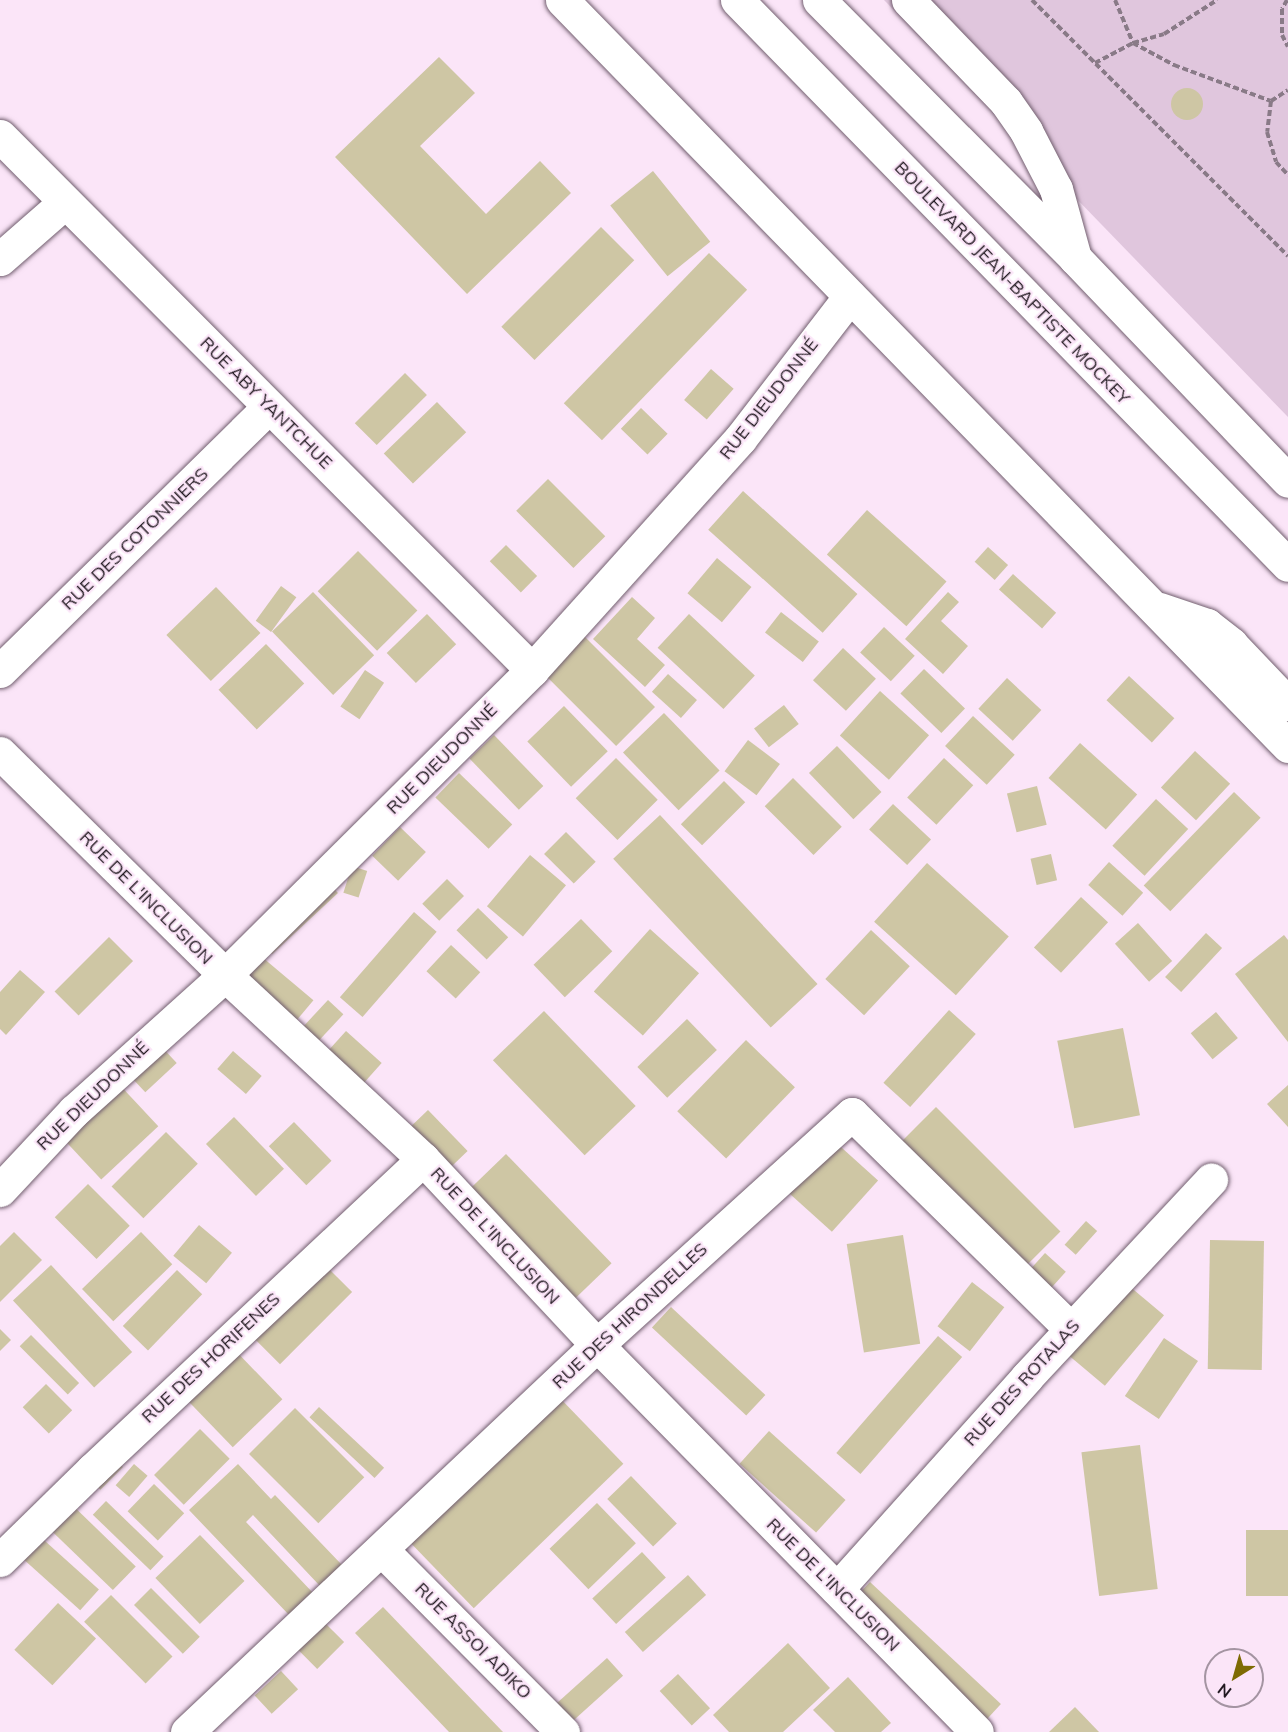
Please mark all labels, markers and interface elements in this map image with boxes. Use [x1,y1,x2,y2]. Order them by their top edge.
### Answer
street label: BOULEVARD JEAN-BAPTISTE MOCKEY [890,157,1134,409]
street label: RUE ABY YANTCHUE [195,332,337,474]
street label: RUE DIEUDONNÉ [715,334,823,464]
street label: RUE DES COTONNIERS [57,463,213,615]
street label: RUE DIEUDONNÉ [382,699,502,819]
street label: RUE DE L'INCLUSION [75,827,217,969]
street label: RUE DIEUDONNÉ [32,1037,154,1155]
street label: RUE DE L'INCLUSION [426,1163,564,1309]
street label: RUE DES HIRONDELLES [548,1239,712,1393]
street label: RUE DES HORIFENES [137,1288,285,1428]
street label: RUE DES ROTALAS [960,1315,1084,1451]
street label: RUE DE L'INCLUSION [762,1514,904,1656]
street label: RUE ASSOI ADIKO [410,1578,536,1704]
north arrow [1204,1648,1264,1708]
text: N [1214,1679,1235,1702]

